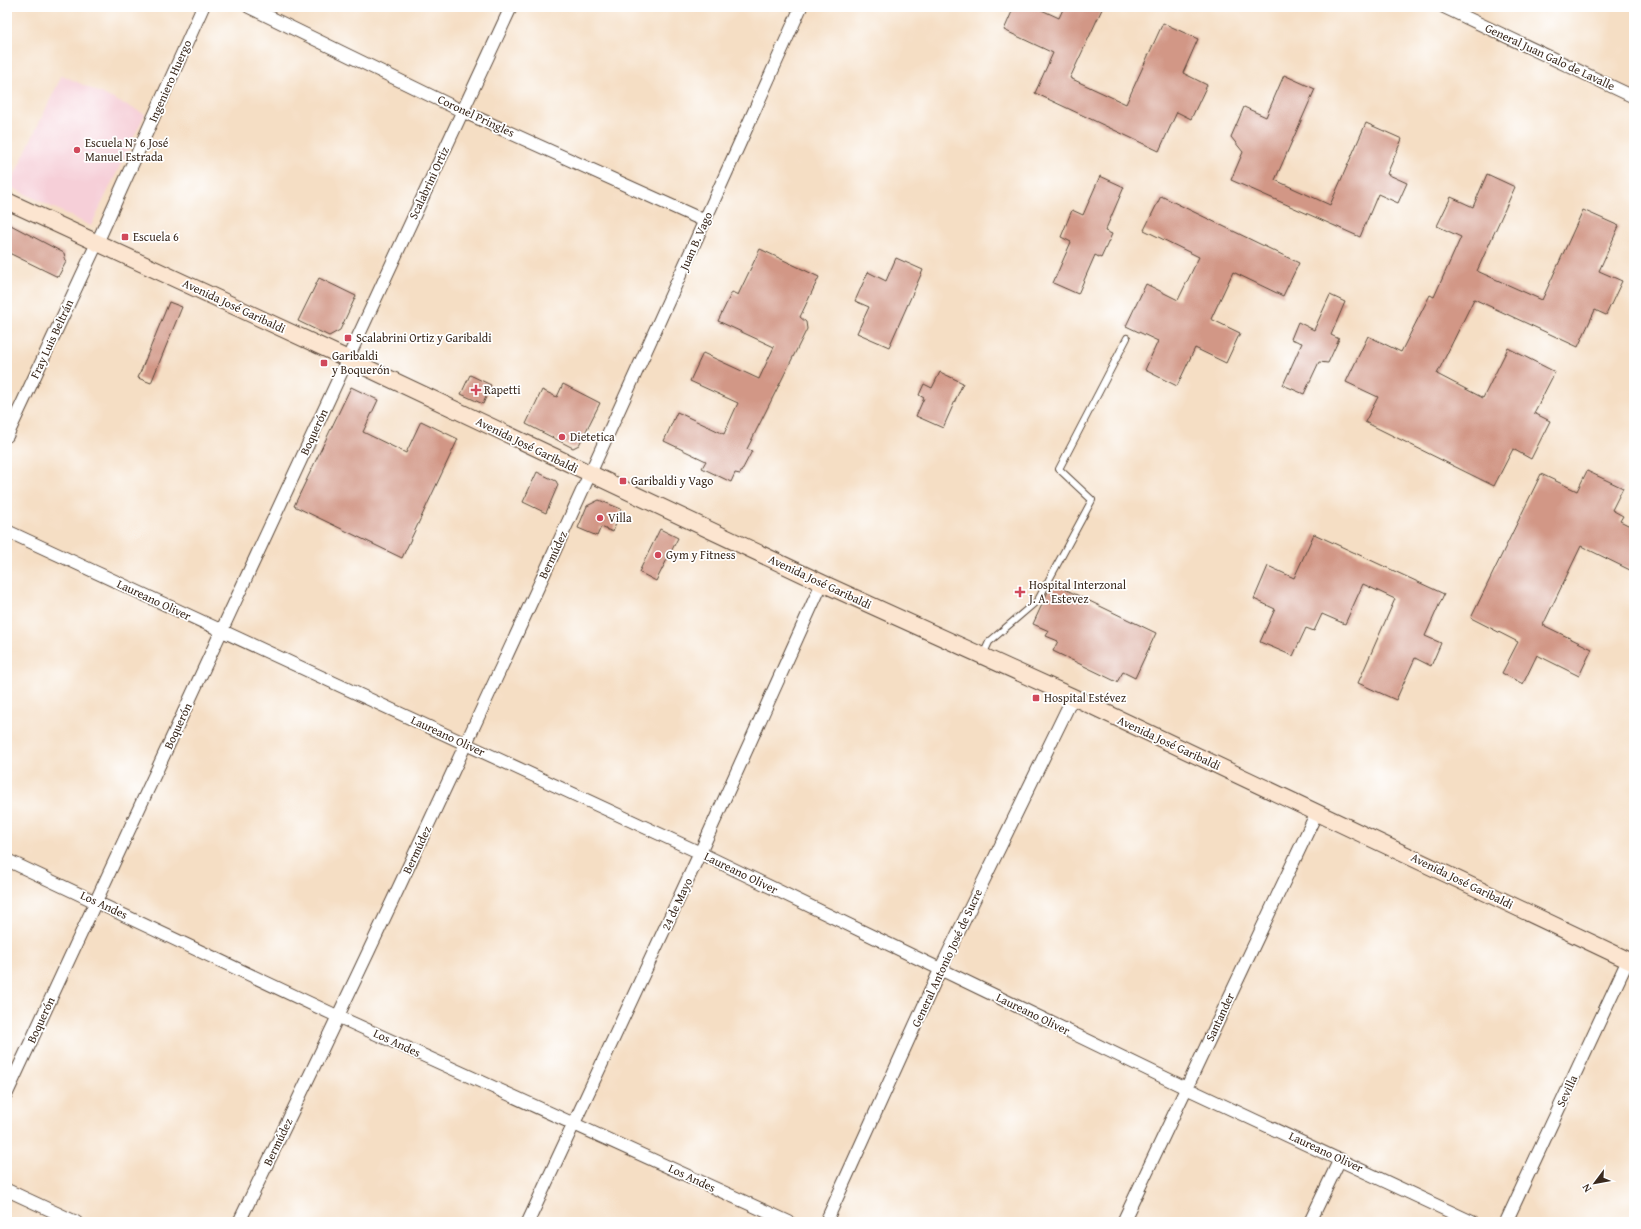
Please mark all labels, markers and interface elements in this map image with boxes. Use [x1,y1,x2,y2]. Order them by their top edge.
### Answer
street label: General Juan Galo de Lavalle [1482,19,1618,94]
street label: Ingeniero Huergo [144,37,195,125]
street label: Coronel Pringles [435,90,518,141]
place label: Escuela N° 6 José Manuel Estrada [85,134,169,165]
street label: Scalabrini Ortiz [404,144,453,222]
marker: Escuela N° 6 José Manuel Estrada [72,145,82,155]
street label: Juan B. Vago [674,209,716,275]
place label: Escuela 6 [133,228,179,245]
marker: Escuela 6 [120,232,130,242]
street label: Avenida José Garibaldi [180,274,289,337]
street label: Fray Luis Beltrán [26,296,77,381]
place label: Scalabrini Ortiz y Garibaldi [356,329,492,346]
marker: Scalabrini Ortiz y Garibaldi [343,333,353,343]
place label: Garibaldi y Boquerón [331,347,390,378]
marker: Garibaldi y Boquerón [319,358,329,368]
place label: Rapetti [484,381,521,398]
marker: Rapetti [471,385,481,395]
street label: Boquerón [295,406,332,458]
street label: Avenida José Garibaldi [473,412,582,477]
place label: Dietetica [570,428,615,445]
marker: Dietetica [557,432,567,442]
place label: Garibaldi y Vago [631,472,713,489]
marker: Garibaldi y Vago [618,476,628,486]
place label: Villa [608,509,632,526]
marker: Villa [595,513,605,523]
street label: Bermúdez [534,528,571,581]
place label: Gym y Fitness [666,546,736,563]
marker: Gym y Fitness [653,550,663,560]
street label: Avenida José Garibaldi [766,550,875,613]
street label: Laureano Oliver [114,575,194,624]
place label: Hospital Interzonal J. A. Estevez [1027,576,1127,607]
marker: Hospital Interzonal J. A. Estevez [1014,586,1026,598]
place label: Hospital Estévez [1044,689,1126,706]
marker: Hospital Estévez [1031,693,1041,703]
street label: Boquerón [159,700,196,752]
street label: Laureano Oliver [408,711,488,760]
street label: Avenida José Garibaldi [1115,711,1224,774]
street label: Bermúdez [398,823,435,876]
street label: Laureano Oliver [702,847,781,898]
street label: Avenida José Garibaldi [1408,848,1517,913]
street label: 24 de Mayo [657,875,696,933]
street label: Los Andes [78,886,131,923]
street label: General Antonio José de Sucre [907,886,986,1030]
street label: Laureano Oliver [994,988,1073,1039]
street label: Santander [1201,990,1238,1044]
street label: Boquerón [22,994,59,1046]
street label: Los Andes [371,1024,424,1061]
street label: Sevilla [1552,1072,1581,1109]
street label: Bermúdez [259,1115,296,1168]
street label: Laureano Oliver [1286,1127,1366,1176]
street label: Los Andes [666,1159,719,1196]
north arrow [1575,1163,1615,1203]
text: N [1577,1180,1595,1196]

